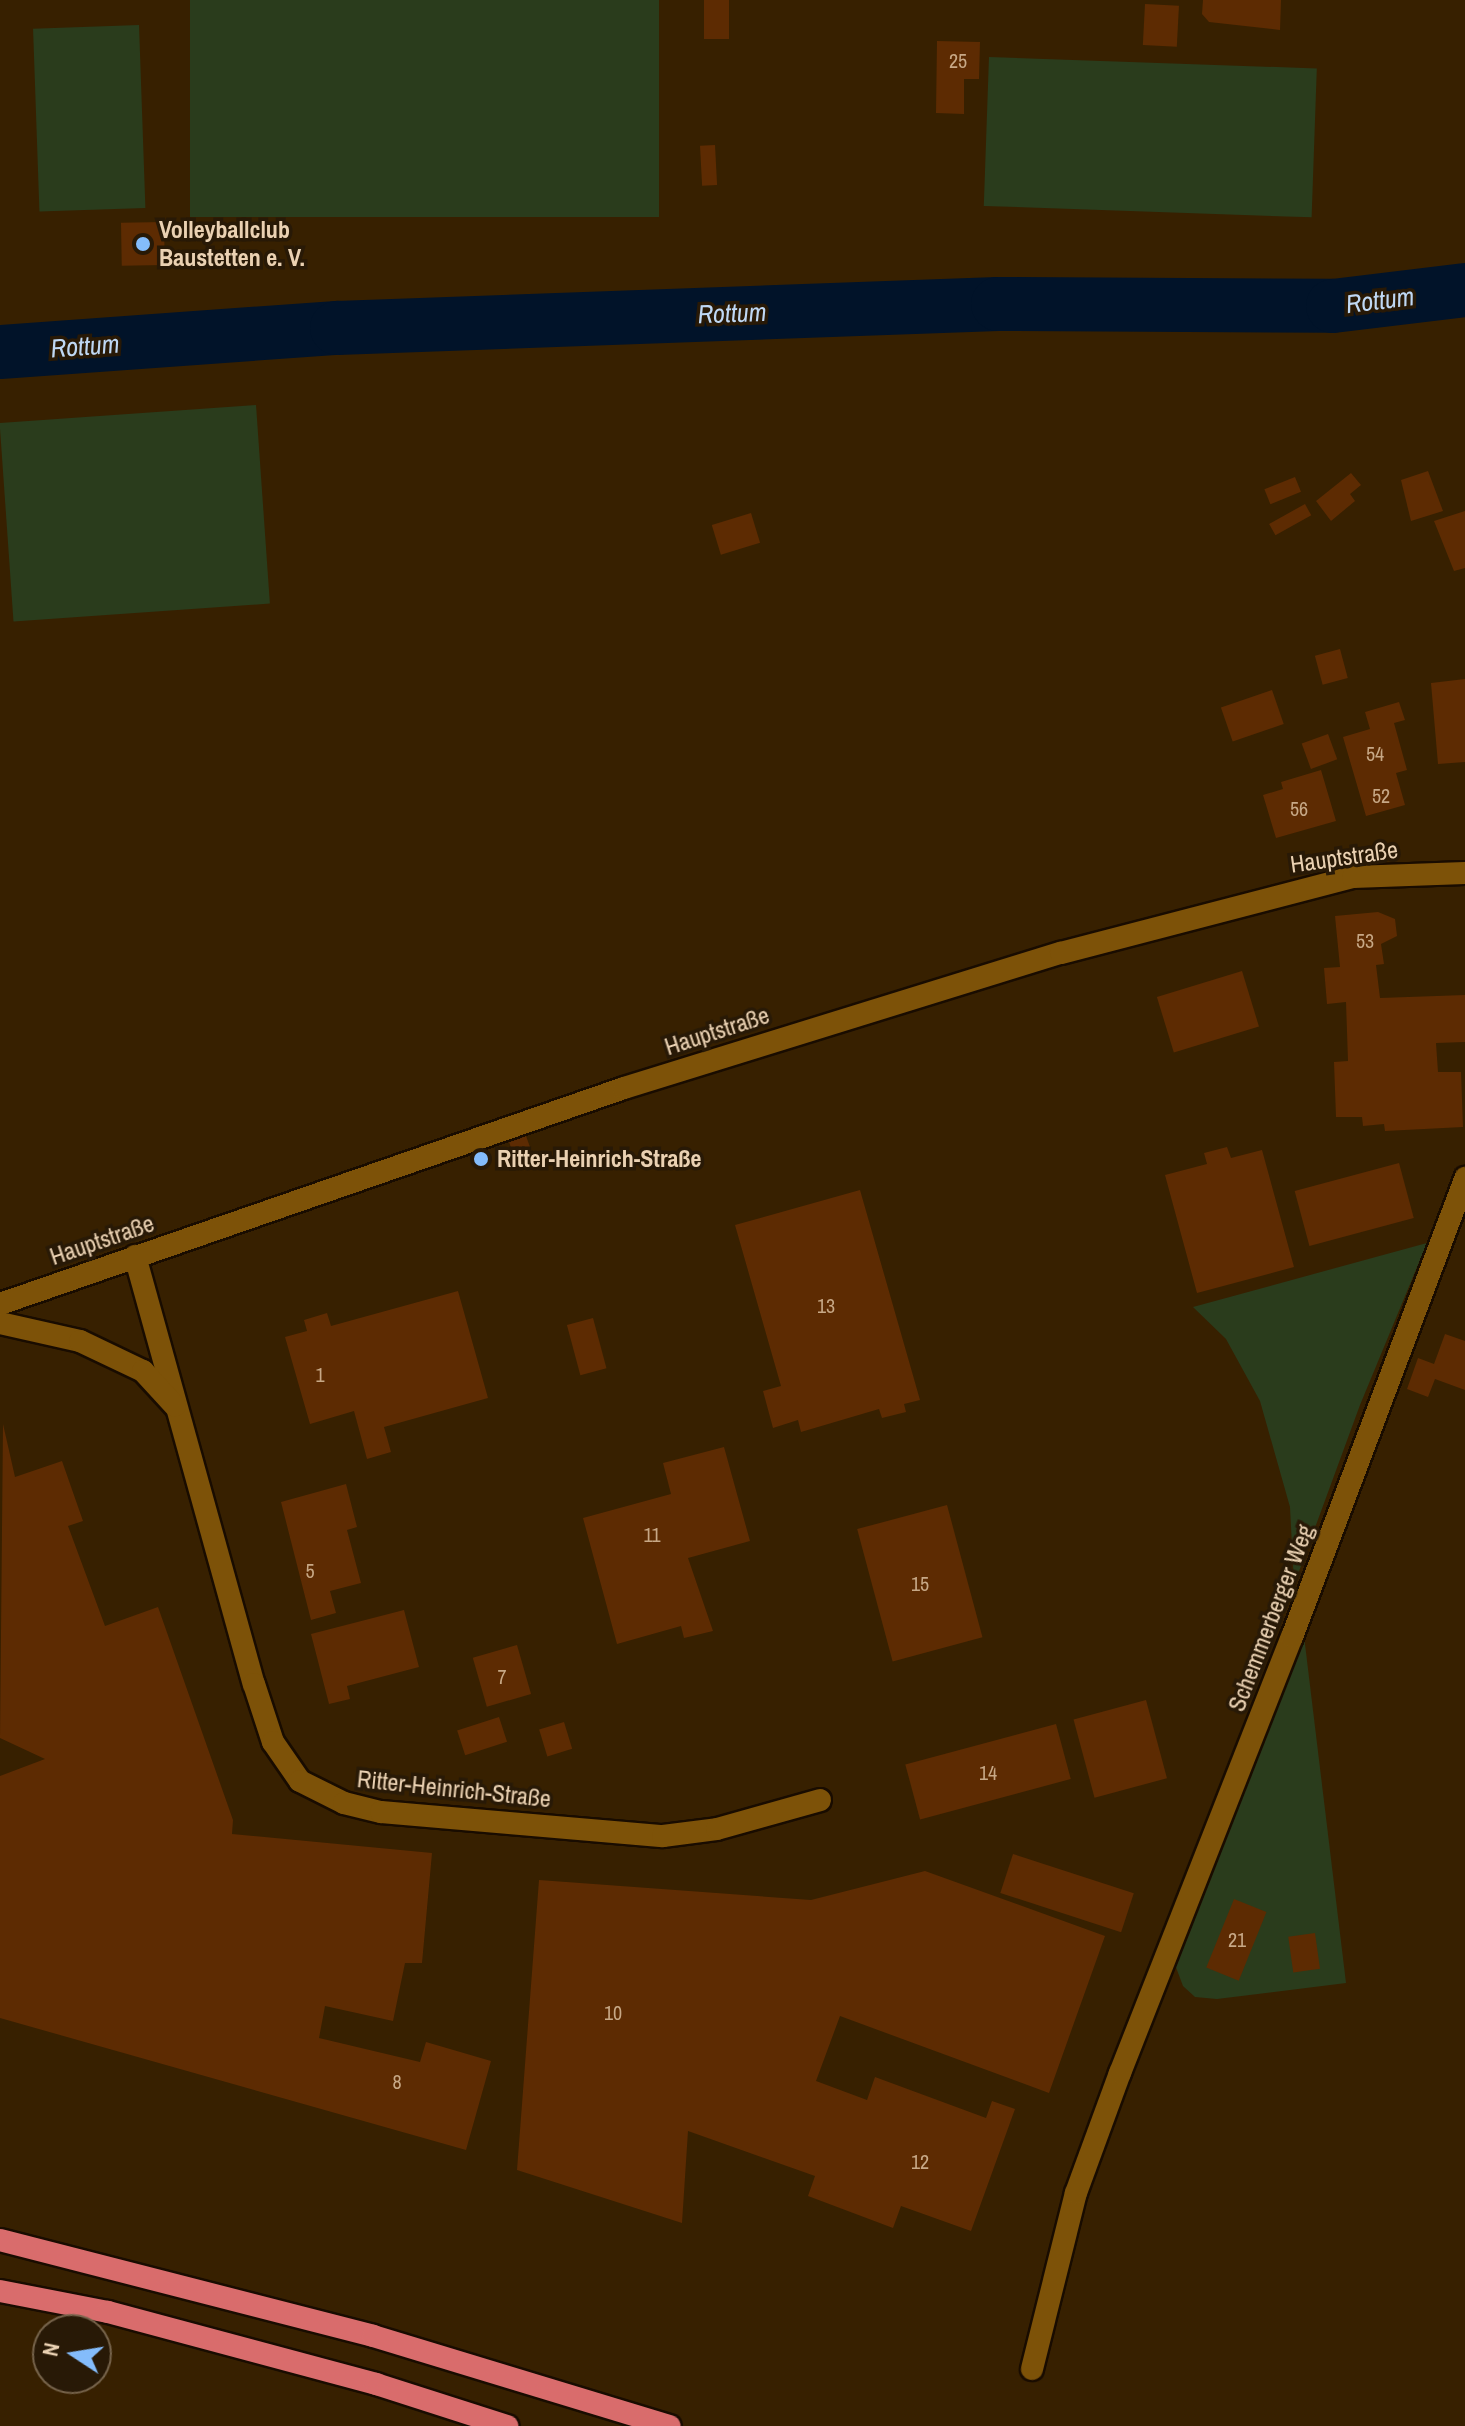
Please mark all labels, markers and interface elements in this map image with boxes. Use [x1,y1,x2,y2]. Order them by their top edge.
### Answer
house number: 25 [949,48,967,72]
place label: Volleyballclub Baustetten e. V. [159,216,305,272]
marker: Volleyballclub Baustetten e. V. [134,235,152,253]
water label: Rottum [1344,280,1416,320]
water label: Rottum [697,296,767,330]
water label: Rottum [50,328,120,364]
house number: 54 [1366,741,1384,765]
house number: 52 [1372,783,1390,807]
house number: 56 [1290,796,1308,820]
street label: Hauptstraße [1288,835,1400,879]
house number: 53 [1356,928,1374,952]
street label: Hauptstraße [661,1001,773,1061]
place label: Ritter-Heinrich-Straße [497,1145,701,1173]
marker: Ritter-Heinrich-Straße [472,1150,490,1168]
street label: Hauptstraße [46,1209,158,1271]
house number: 13 [817,1293,835,1317]
house number: 1 [315,1362,325,1386]
street label: Schemmerberger Weg [1222,1521,1320,1715]
house number: 11 [643,1522,661,1546]
house number: 5 [305,1558,315,1582]
house number: 15 [911,1571,929,1595]
house number: 7 [497,1664,507,1688]
house number: 14 [979,1760,997,1784]
street label: Ritter-Heinrich-Straße [356,1765,552,1813]
house number: 21 [1228,1927,1246,1951]
house number: 10 [604,2000,622,2024]
house number: 8 [392,2069,402,2093]
house number: 12 [911,2149,929,2173]
north arrow [32,2314,112,2394]
text: N [34,2340,67,2359]

